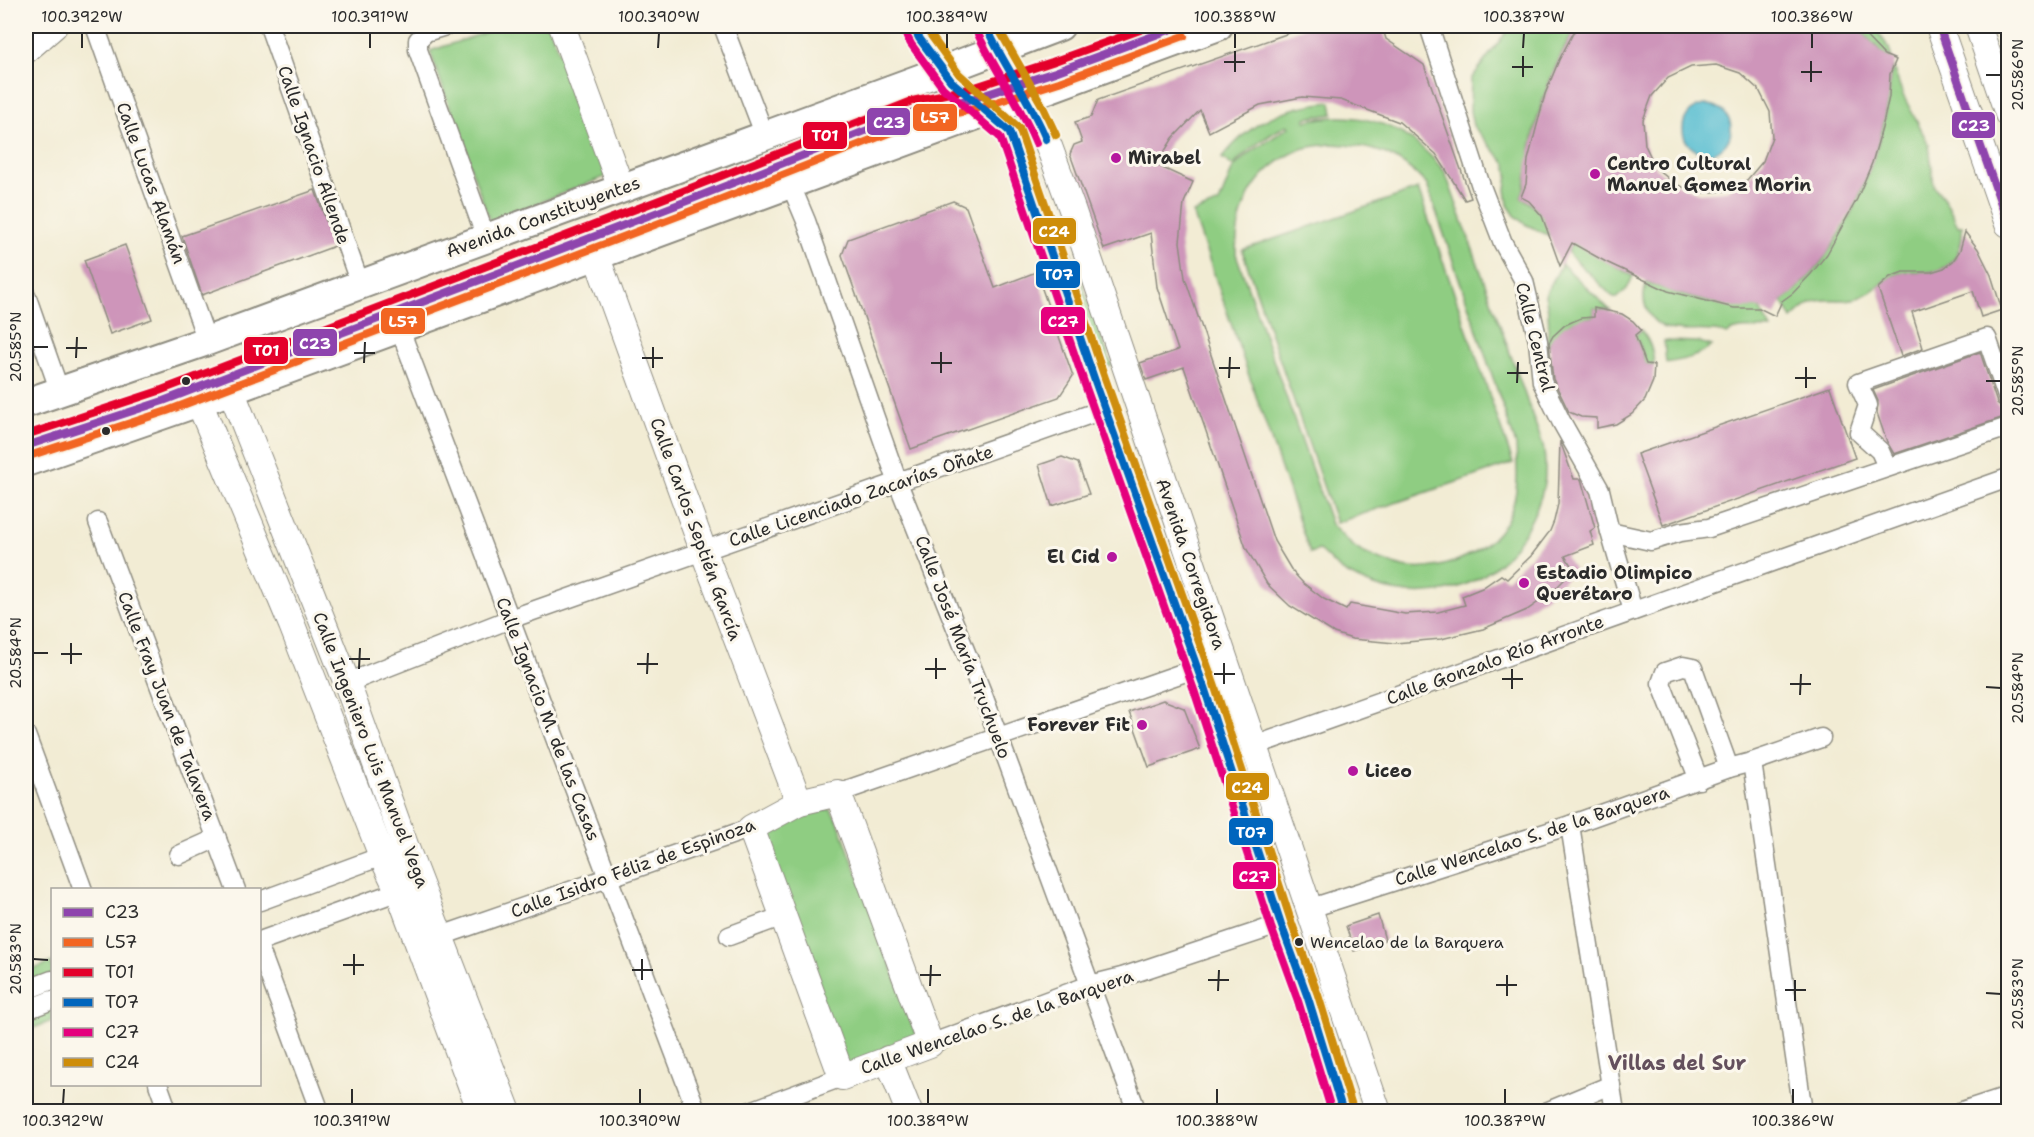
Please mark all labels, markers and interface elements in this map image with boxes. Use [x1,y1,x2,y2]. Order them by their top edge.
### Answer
text: 100.392°W [41,7,123,27]
text: 100.391°W [331,7,409,27]
text: 100.390°W [618,7,700,27]
text: 100.389°W [906,7,988,27]
text: 100.388°W [1194,7,1276,27]
text: 100.387°W [1483,7,1565,27]
text: 100.386°W [1771,7,1853,27]
text: 20.586°N [2008,39,2028,111]
street label: Calle Ignacio Allende [272,62,356,248]
street label: Calle Lucas Alamán [111,99,191,267]
line badge: L57 [912,103,958,132]
line badge: C23 [866,107,911,136]
text: L57 [920,107,950,128]
line badge: C23 [1951,111,1996,139]
text: C23 [873,112,905,133]
text: C23 [1958,115,1990,136]
line badge: T01 [802,121,848,150]
text: T01 [811,125,839,146]
place label: Mirabel [1128,146,1201,170]
marker: Mirabel [1109,151,1123,165]
place label: Centro Cultural Manuel Gomez Morin [1607,152,1811,197]
marker: Centro Cultural Manuel Gomez Morin [1588,167,1602,181]
street label: Avenida Constituyentes [443,171,643,263]
line badge: C24 [1032,217,1077,245]
text: C24 [1038,221,1070,242]
line badge: T07 [1035,260,1081,289]
text: T07 [1042,264,1074,285]
street label: Calle Central [1510,280,1560,395]
line badge: C27 [1040,306,1086,335]
line badge: L57 [380,307,426,335]
text: L57 [388,311,418,332]
text: C27 [1047,311,1079,332]
text: 20.585°N [6,312,26,382]
line badge: C23 [292,328,338,357]
text: C23 [299,333,331,354]
line badge: T01 [243,336,289,365]
text: T01 [252,340,280,361]
text: 20.585°N [2008,346,2028,416]
unlabelled marker [180,375,192,387]
street label: Calle Carlos Septién García [644,414,748,644]
unlabelled marker [100,425,112,437]
street label: Calle Licenciado Zacarías Oñate [726,439,996,553]
street label: Avenida Corregidora [1150,475,1232,653]
street label: Calle José María Truchuelo [909,532,1017,762]
place label: El Cid [1047,545,1100,569]
marker: El Cid [1105,550,1119,564]
place label: Estadio Olimpico Querétaro [1536,561,1692,606]
marker: Estadio Olimpico Querétaro [1517,576,1531,590]
street label: Calle Fray Juan de Talavera [112,588,222,824]
street label: Calle Ignacio M. de las Casas [490,594,606,844]
street label: Calle Ingeniero Luis Manuel Vega [307,609,435,891]
street label: Calle Gonzalo Río Arronte [1383,609,1607,711]
text: 20.584°N [6,617,26,689]
text: 20.584°N [2008,652,2028,724]
place label: Forever Fit [1027,713,1130,737]
marker: Forever Fit [1135,718,1149,732]
place label: Liceo [1365,759,1412,783]
marker: Liceo [1346,764,1360,778]
line badge: C24 [1225,772,1270,801]
text: C24 [1231,777,1263,798]
street label: Calle Wencelao S. de la Barquera [1392,780,1672,892]
street label: Calle Isidro Féliz de Espinoza [507,812,759,924]
line badge: T07 [1228,817,1274,846]
text: T07 [1235,822,1267,843]
line badge: C27 [1232,861,1277,890]
text: C27 [1238,866,1270,887]
legend [51,888,261,1086]
text: C23 [105,900,140,924]
text: 20.583°N [6,923,26,995]
text: L57 [105,930,137,954]
place label: Wencelao de la Barquera [1310,932,1504,953]
marker: Wencelao de la Barquera [1293,936,1305,948]
text: 20.583°N [2008,958,2028,1030]
text: T01 [105,960,134,984]
street label: Calle Wencelao S. de la Barquera [857,964,1137,1080]
text: T07 [105,990,139,1014]
text: C27 [105,1020,139,1044]
text: C24 [105,1050,139,1074]
district label: Villas del Sur [1608,1050,1747,1076]
text: 100.392°W [22,1111,104,1131]
text: 100.391°W [313,1111,391,1131]
text: 100.390°W [599,1111,681,1131]
text: 100.389°W [887,1111,969,1131]
text: 100.388°W [1176,1111,1258,1131]
text: 100.387°W [1464,1111,1546,1131]
text: 100.386°W [1752,1111,1834,1131]

